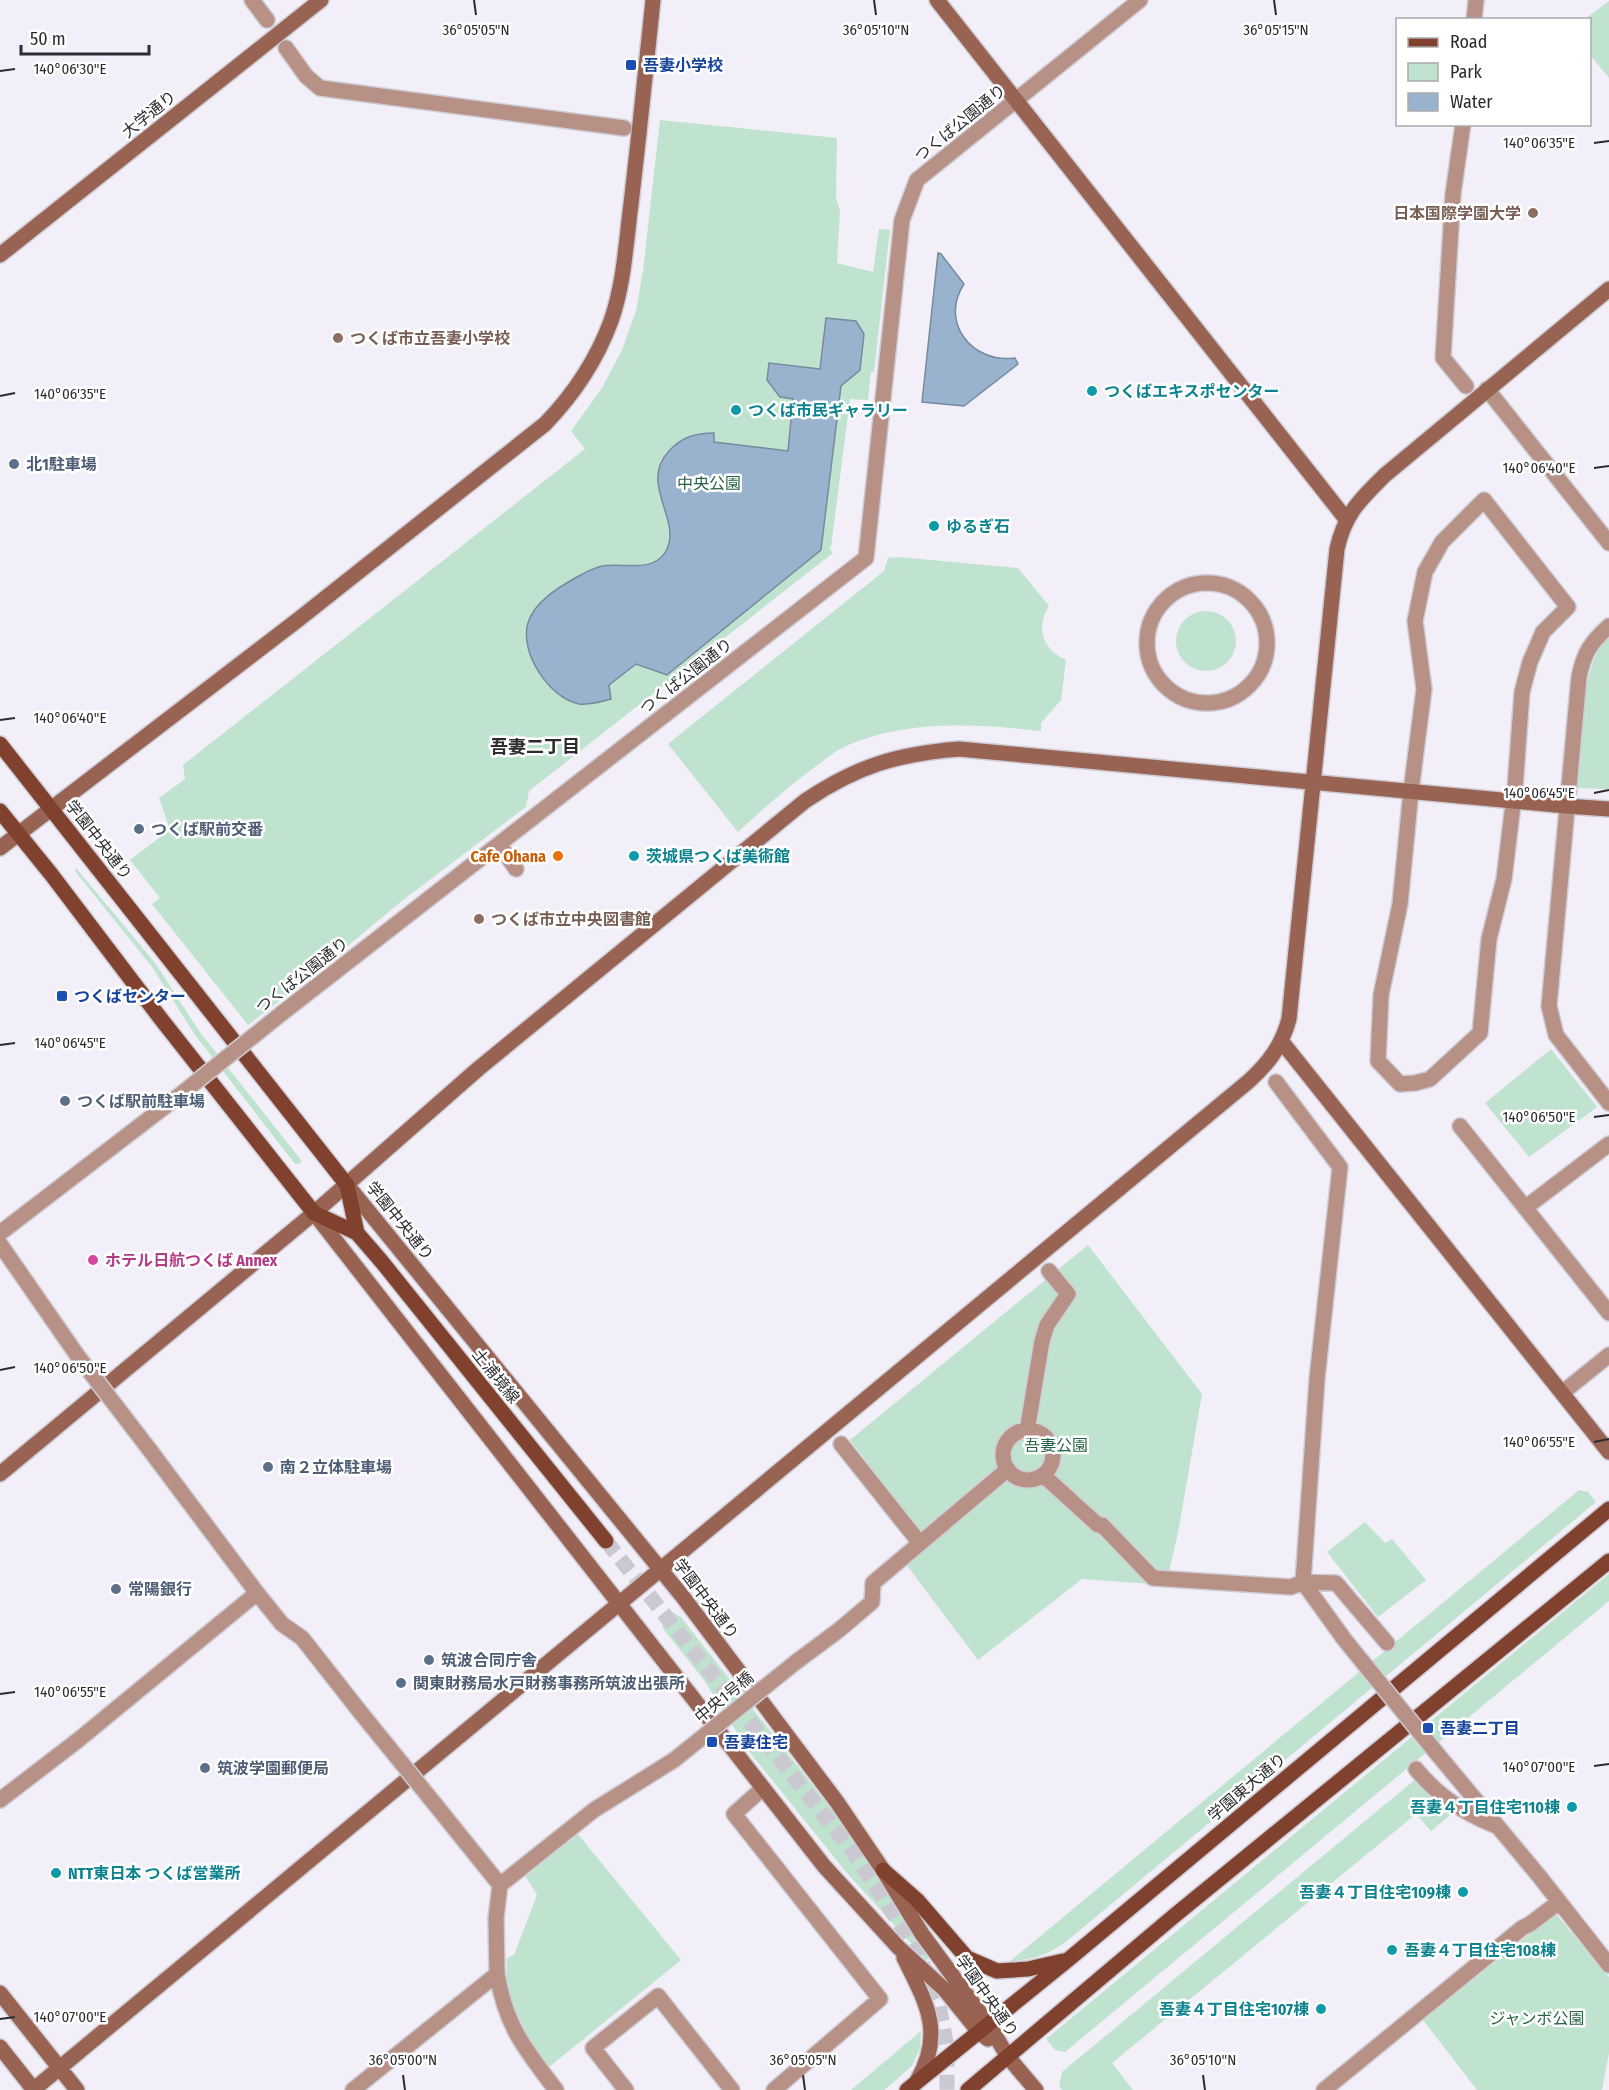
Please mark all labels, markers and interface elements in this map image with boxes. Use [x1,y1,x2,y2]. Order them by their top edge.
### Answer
scale bar [21,18,148,56]
legend [1396,18,1591,126]
text: 36°05'05"N [442,21,510,39]
text: 36°05'10"N [843,21,909,39]
text: 36°05'15"N [1243,21,1309,39]
text: 50 m [30,28,66,50]
text: Road [1450,31,1487,53]
place label: 吾妻小学校 [643,56,723,75]
marker: 吾妻小学校 [624,58,638,72]
text: 140°06'30"E [33,60,107,78]
text: Park [1450,61,1483,83]
street label: つくば公園通り [910,80,1010,166]
street label: 大学通り [118,86,180,142]
text: Water [1450,91,1493,113]
text: 140°06'35"E [1503,134,1575,152]
place label: 日本国際学園大学 [1393,204,1521,223]
marker: 日本国際学園大学 [1526,206,1540,220]
place label: つくば市立吾妻小学校 [350,329,510,348]
marker: つくば市立吾妻小学校 [331,331,345,345]
place label: つくばエキスポセンター [1104,382,1280,401]
marker: つくばエキスポセンター [1085,384,1099,398]
text: 140°06'35"E [34,385,106,403]
place label: つくば市民ギャラリー [748,401,908,420]
marker: つくば市民ギャラリー [729,403,743,417]
place label: 北1駐車場 [26,455,97,474]
marker: 北1駐車場 [7,457,21,471]
text: 140°06'40"E [1503,459,1575,477]
park label: 中央公園 [677,474,741,493]
place label: ゆるぎ石 [946,517,1010,536]
marker: ゆるぎ石 [927,519,941,533]
street label: つくば公園通り [636,634,736,718]
text: 140°06'40"E [34,709,106,727]
district label: 吾妻二丁目 [490,736,580,758]
text: 140°06'45"E [1503,784,1575,802]
street label: 学園中央通り [62,796,136,884]
place label: つくば駅前交番 [151,820,263,839]
marker: つくば駅前交番 [132,822,146,836]
place label: Cafe Ohana [471,847,546,866]
place label: 茨城県つくば美術館 [646,847,790,866]
marker: Cafe Ohana [551,849,565,863]
marker: 茨城県つくば美術館 [627,849,641,863]
place label: つくば市立中央図書館 [491,910,651,929]
marker: つくば市立中央図書館 [472,912,486,926]
street label: つくば公園通り [252,933,352,1017]
place label: つくばセンター [74,987,186,1006]
marker: つくばセンター [55,989,69,1003]
text: 140°06'45"E [34,1034,106,1052]
place label: つくば駅前駐車場 [77,1092,205,1111]
marker: つくば駅前駐車場 [58,1094,72,1108]
text: 140°06'50"E [1502,1108,1576,1126]
street label: 学園中央通り [362,1178,438,1264]
place label: ホテル日航つくば Annex [105,1251,278,1270]
marker: ホテル日航つくば Annex [86,1253,100,1267]
street label: 土浦境線 [468,1345,524,1407]
text: 140°06'50"E [33,1359,107,1377]
text: 140°06'55"E [1503,1433,1575,1451]
park label: 吾妻公園 [1024,1436,1088,1455]
place label: 南２立体駐車場 [280,1458,392,1477]
marker: 南２立体駐車場 [261,1460,275,1474]
street label: 学園中央通り [670,1555,742,1643]
place label: 常陽銀行 [128,1580,192,1599]
marker: 常陽銀行 [109,1582,123,1596]
place label: 筑波合同庁舎 [441,1651,537,1670]
marker: 筑波合同庁舎 [422,1653,436,1667]
street label: 中央1号橋 [691,1668,757,1726]
place label: 関東財務局水戸財務事務所筑波出張所 [413,1674,685,1693]
marker: 関東財務局水戸財務事務所筑波出張所 [394,1676,408,1690]
text: 140°06'55"E [34,1683,106,1701]
place label: 吾妻二丁目 [1440,1719,1520,1738]
marker: 吾妻二丁目 [1421,1721,1435,1735]
place label: 吾妻住宅 [724,1733,788,1752]
marker: 吾妻住宅 [705,1735,719,1749]
street label: 学園東大通り [1204,1749,1290,1825]
text: 140°07'00"E [1503,1758,1575,1776]
place label: 筑波学園郵便局 [217,1759,329,1778]
marker: 筑波学園郵便局 [198,1761,212,1775]
place label: 吾妻４丁目住宅110棟 [1410,1798,1560,1817]
marker: 吾妻４丁目住宅110棟 [1565,1800,1579,1814]
place label: NTT東日本 つくば営業所 [68,1864,241,1883]
marker: NTT東日本 つくば営業所 [49,1866,63,1880]
place label: 吾妻４丁目住宅109棟 [1299,1883,1451,1902]
marker: 吾妻４丁目住宅109棟 [1456,1885,1470,1899]
place label: 吾妻４丁目住宅108棟 [1404,1941,1556,1960]
marker: 吾妻４丁目住宅108棟 [1385,1943,1399,1957]
street label: 学園中央通り [952,1951,1022,2041]
place label: 吾妻４丁目住宅107棟 [1159,2000,1309,2019]
marker: 吾妻４丁目住宅107棟 [1314,2002,1328,2016]
text: 140°07'00"E [34,2008,106,2026]
park label: ジャンボ公園 [1489,2009,1585,2028]
text: 36°05'00"N [369,2051,437,2069]
text: 36°05'05"N [769,2051,837,2069]
text: 36°05'10"N [1170,2051,1236,2069]

